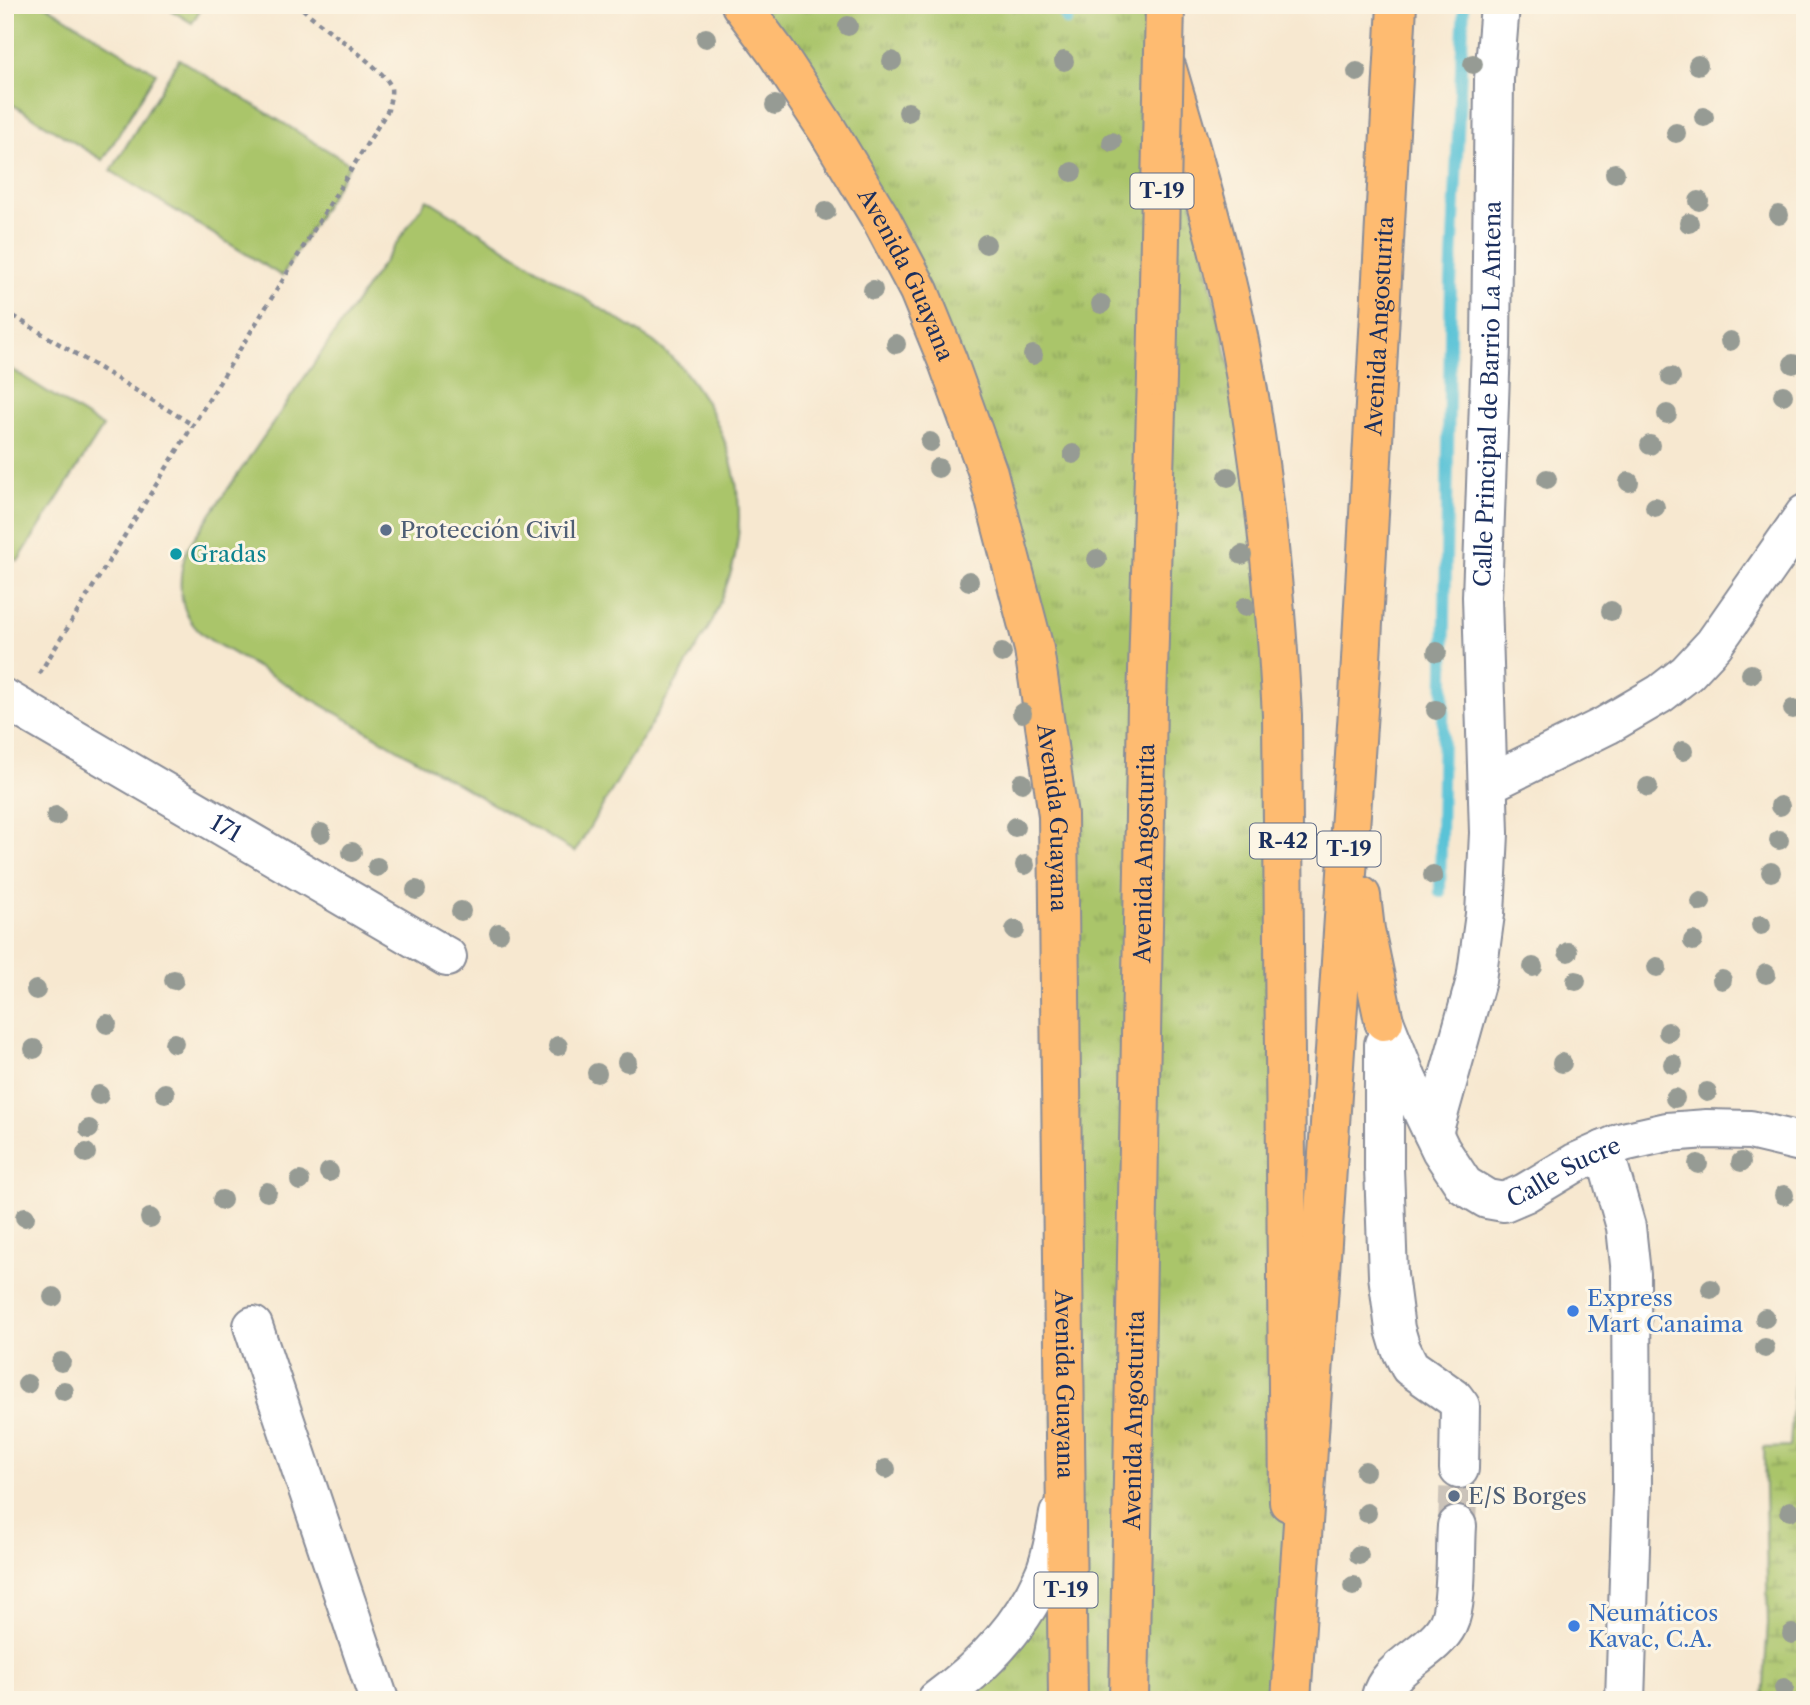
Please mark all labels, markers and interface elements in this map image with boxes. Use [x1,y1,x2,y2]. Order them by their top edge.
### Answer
road number: T-19 [1130,174,1194,208]
street label: Avenida Guayana [851,182,960,366]
street label: Calle Principal de Barrio La Antena [1468,200,1507,587]
street label: Avenida Angosturita [1359,215,1399,437]
place label: Protección Civil [400,516,576,544]
marker: Protección Civil [378,522,394,538]
place label: Gradas [190,540,266,568]
marker: Gradas [168,546,184,562]
street label: Avenida Guayana [1031,721,1073,913]
street label: Avenida Angosturita [1128,742,1160,964]
street label: 171 [206,808,247,848]
road number: R-42 [1250,824,1316,858]
road number: T-19 [1318,832,1380,866]
street label: Calle Sucre [1502,1131,1625,1213]
place label: Express Mart Canaima [1587,1284,1744,1338]
street label: Avenida Guayana [1049,1289,1080,1480]
marker: Express Mart Canaima [1565,1303,1581,1319]
street label: Avenida Angosturita [1118,1309,1150,1531]
place label: E/S Borges [1468,1482,1587,1510]
marker: E/S Borges [1446,1488,1462,1504]
road number: T-19 [1034,1572,1098,1608]
place label: Neumáticos Kavac, C.A. [1588,1599,1718,1653]
marker: Neumáticos Kavac, C.A. [1566,1618,1582,1634]

